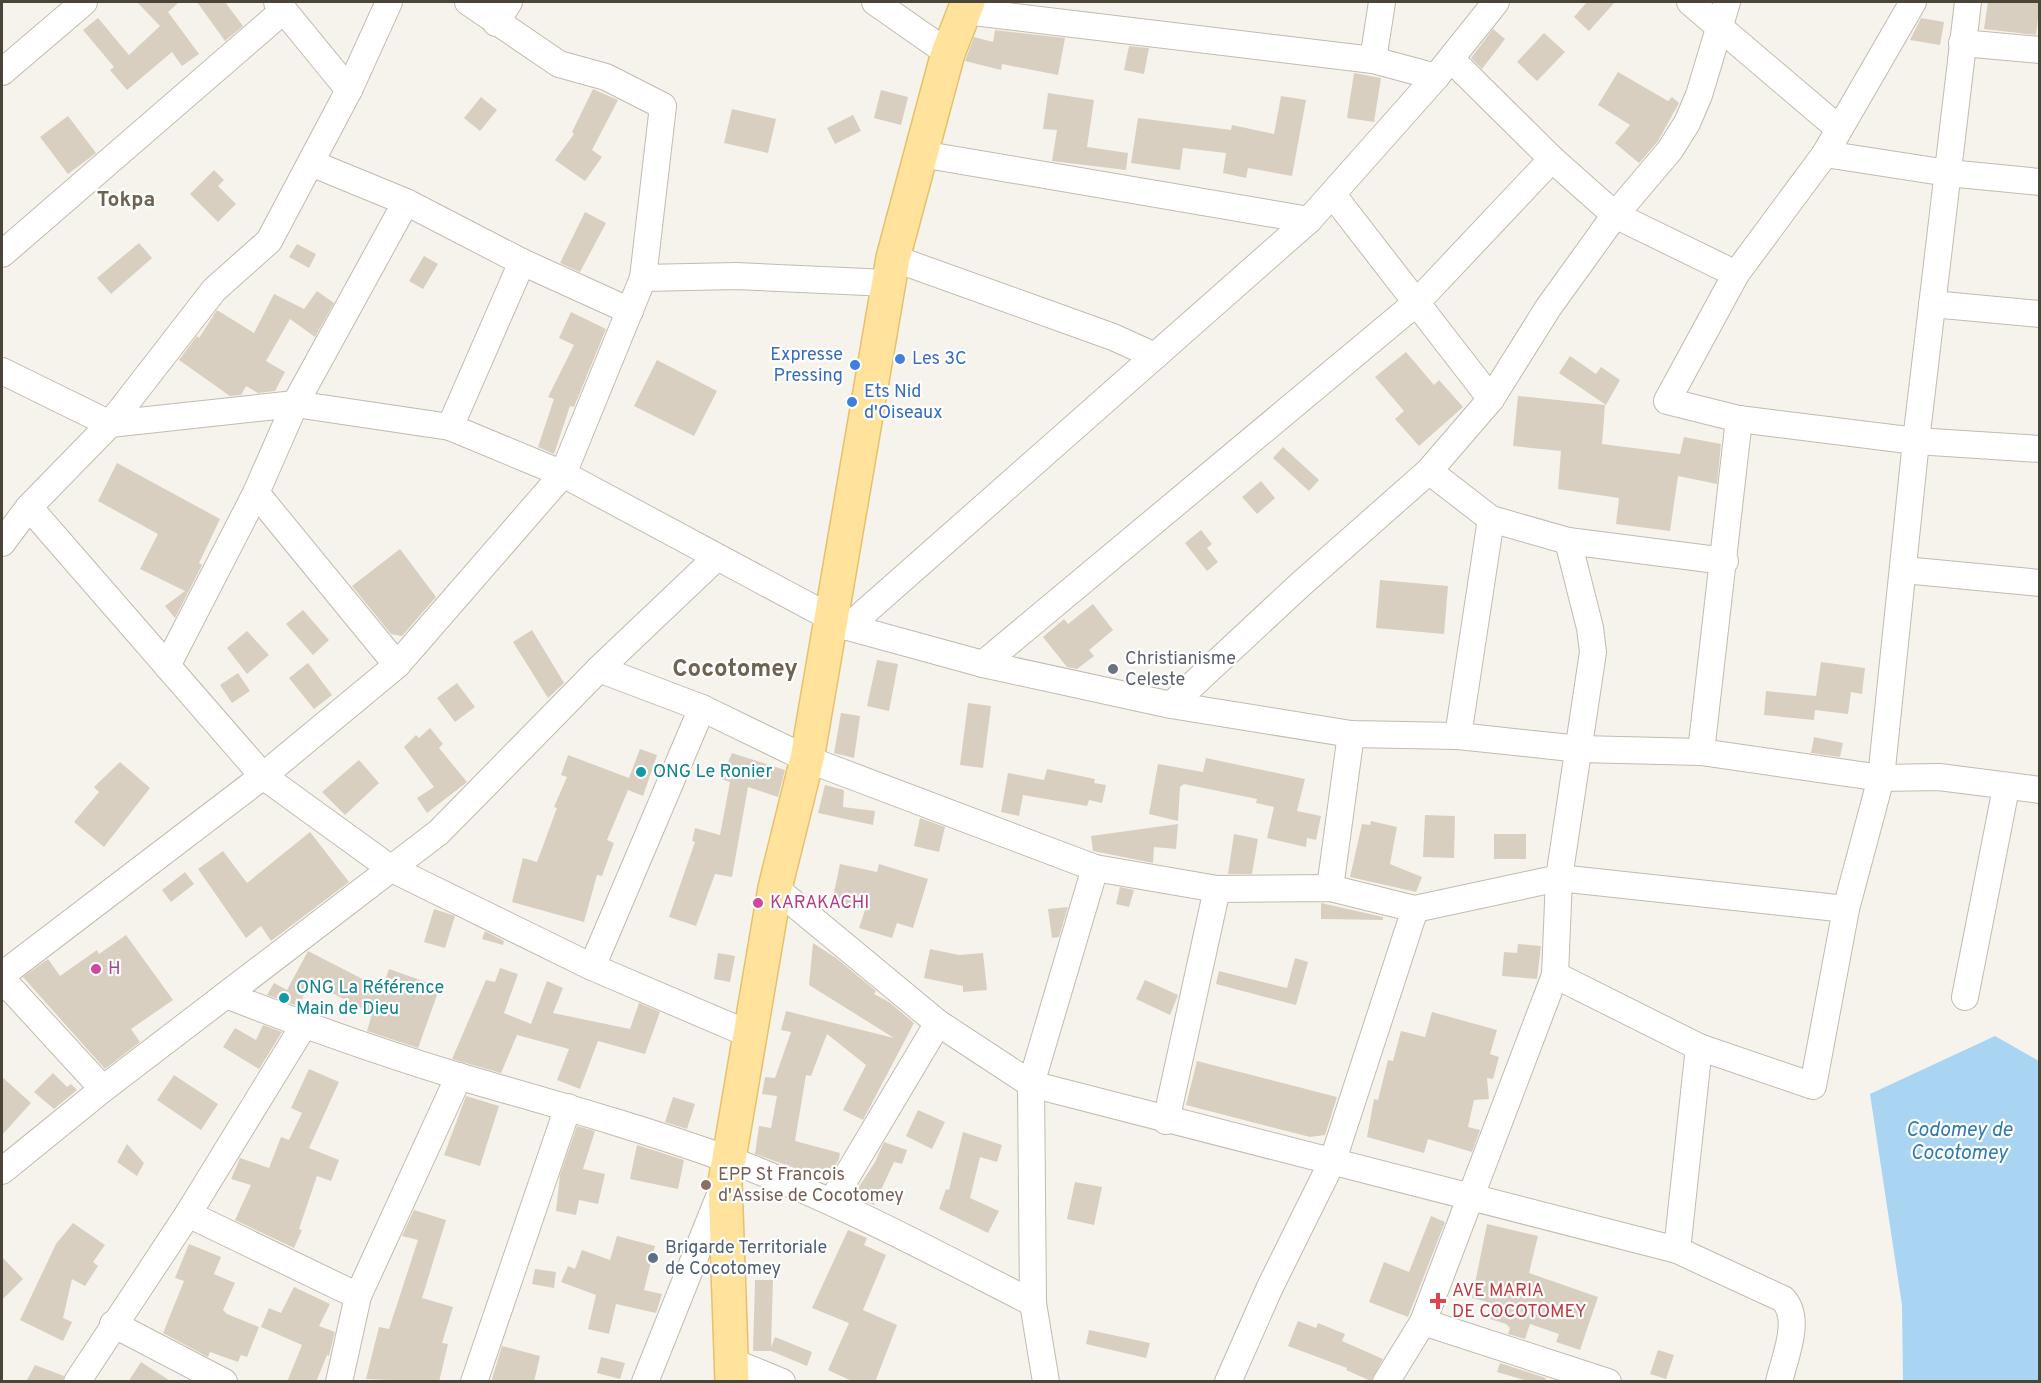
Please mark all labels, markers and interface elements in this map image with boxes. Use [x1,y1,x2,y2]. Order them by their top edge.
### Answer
district label: Tokpa [97,187,155,214]
place label: Expresse Pressing [770,344,843,388]
place label: Les 3C [912,348,967,371]
marker: Les 3C [893,352,907,366]
marker: Expresse Pressing [848,358,862,372]
place label: Ets Nid d'Oiseaux [864,381,943,425]
marker: Ets Nid d'Oiseaux [845,395,859,409]
place label: Christianisme Celeste [1125,648,1236,692]
district label: Cocotomey [672,655,798,685]
marker: Christianisme Celeste [1106,662,1120,676]
place label: ONG Le Ronier [653,761,772,784]
marker: ONG Le Ronier [634,765,648,779]
place label: KARAKACHI [770,892,869,915]
marker: KARAKACHI [751,896,765,910]
place label: H [108,958,121,981]
marker: H [89,962,103,976]
place label: ONG La Référence Main de Dieu [296,977,444,1021]
marker: ONG La Référence Main de Dieu [277,991,291,1005]
water label: Codomey de Cocotomey [1906,1118,2013,1167]
place label: EPP St Francois d'Assise de Cocotomey [718,1164,904,1208]
marker: EPP St Francois d'Assise de Cocotomey [699,1178,713,1192]
place label: Brigarde Territoriale de Cocotomey [665,1237,827,1281]
marker: Brigarde Territoriale de Cocotomey [646,1251,660,1265]
place label: AVE MARIA DE COCOTOMEY [1452,1280,1587,1324]
marker: AVE MARIA DE COCOTOMEY [1429,1292,1447,1310]

